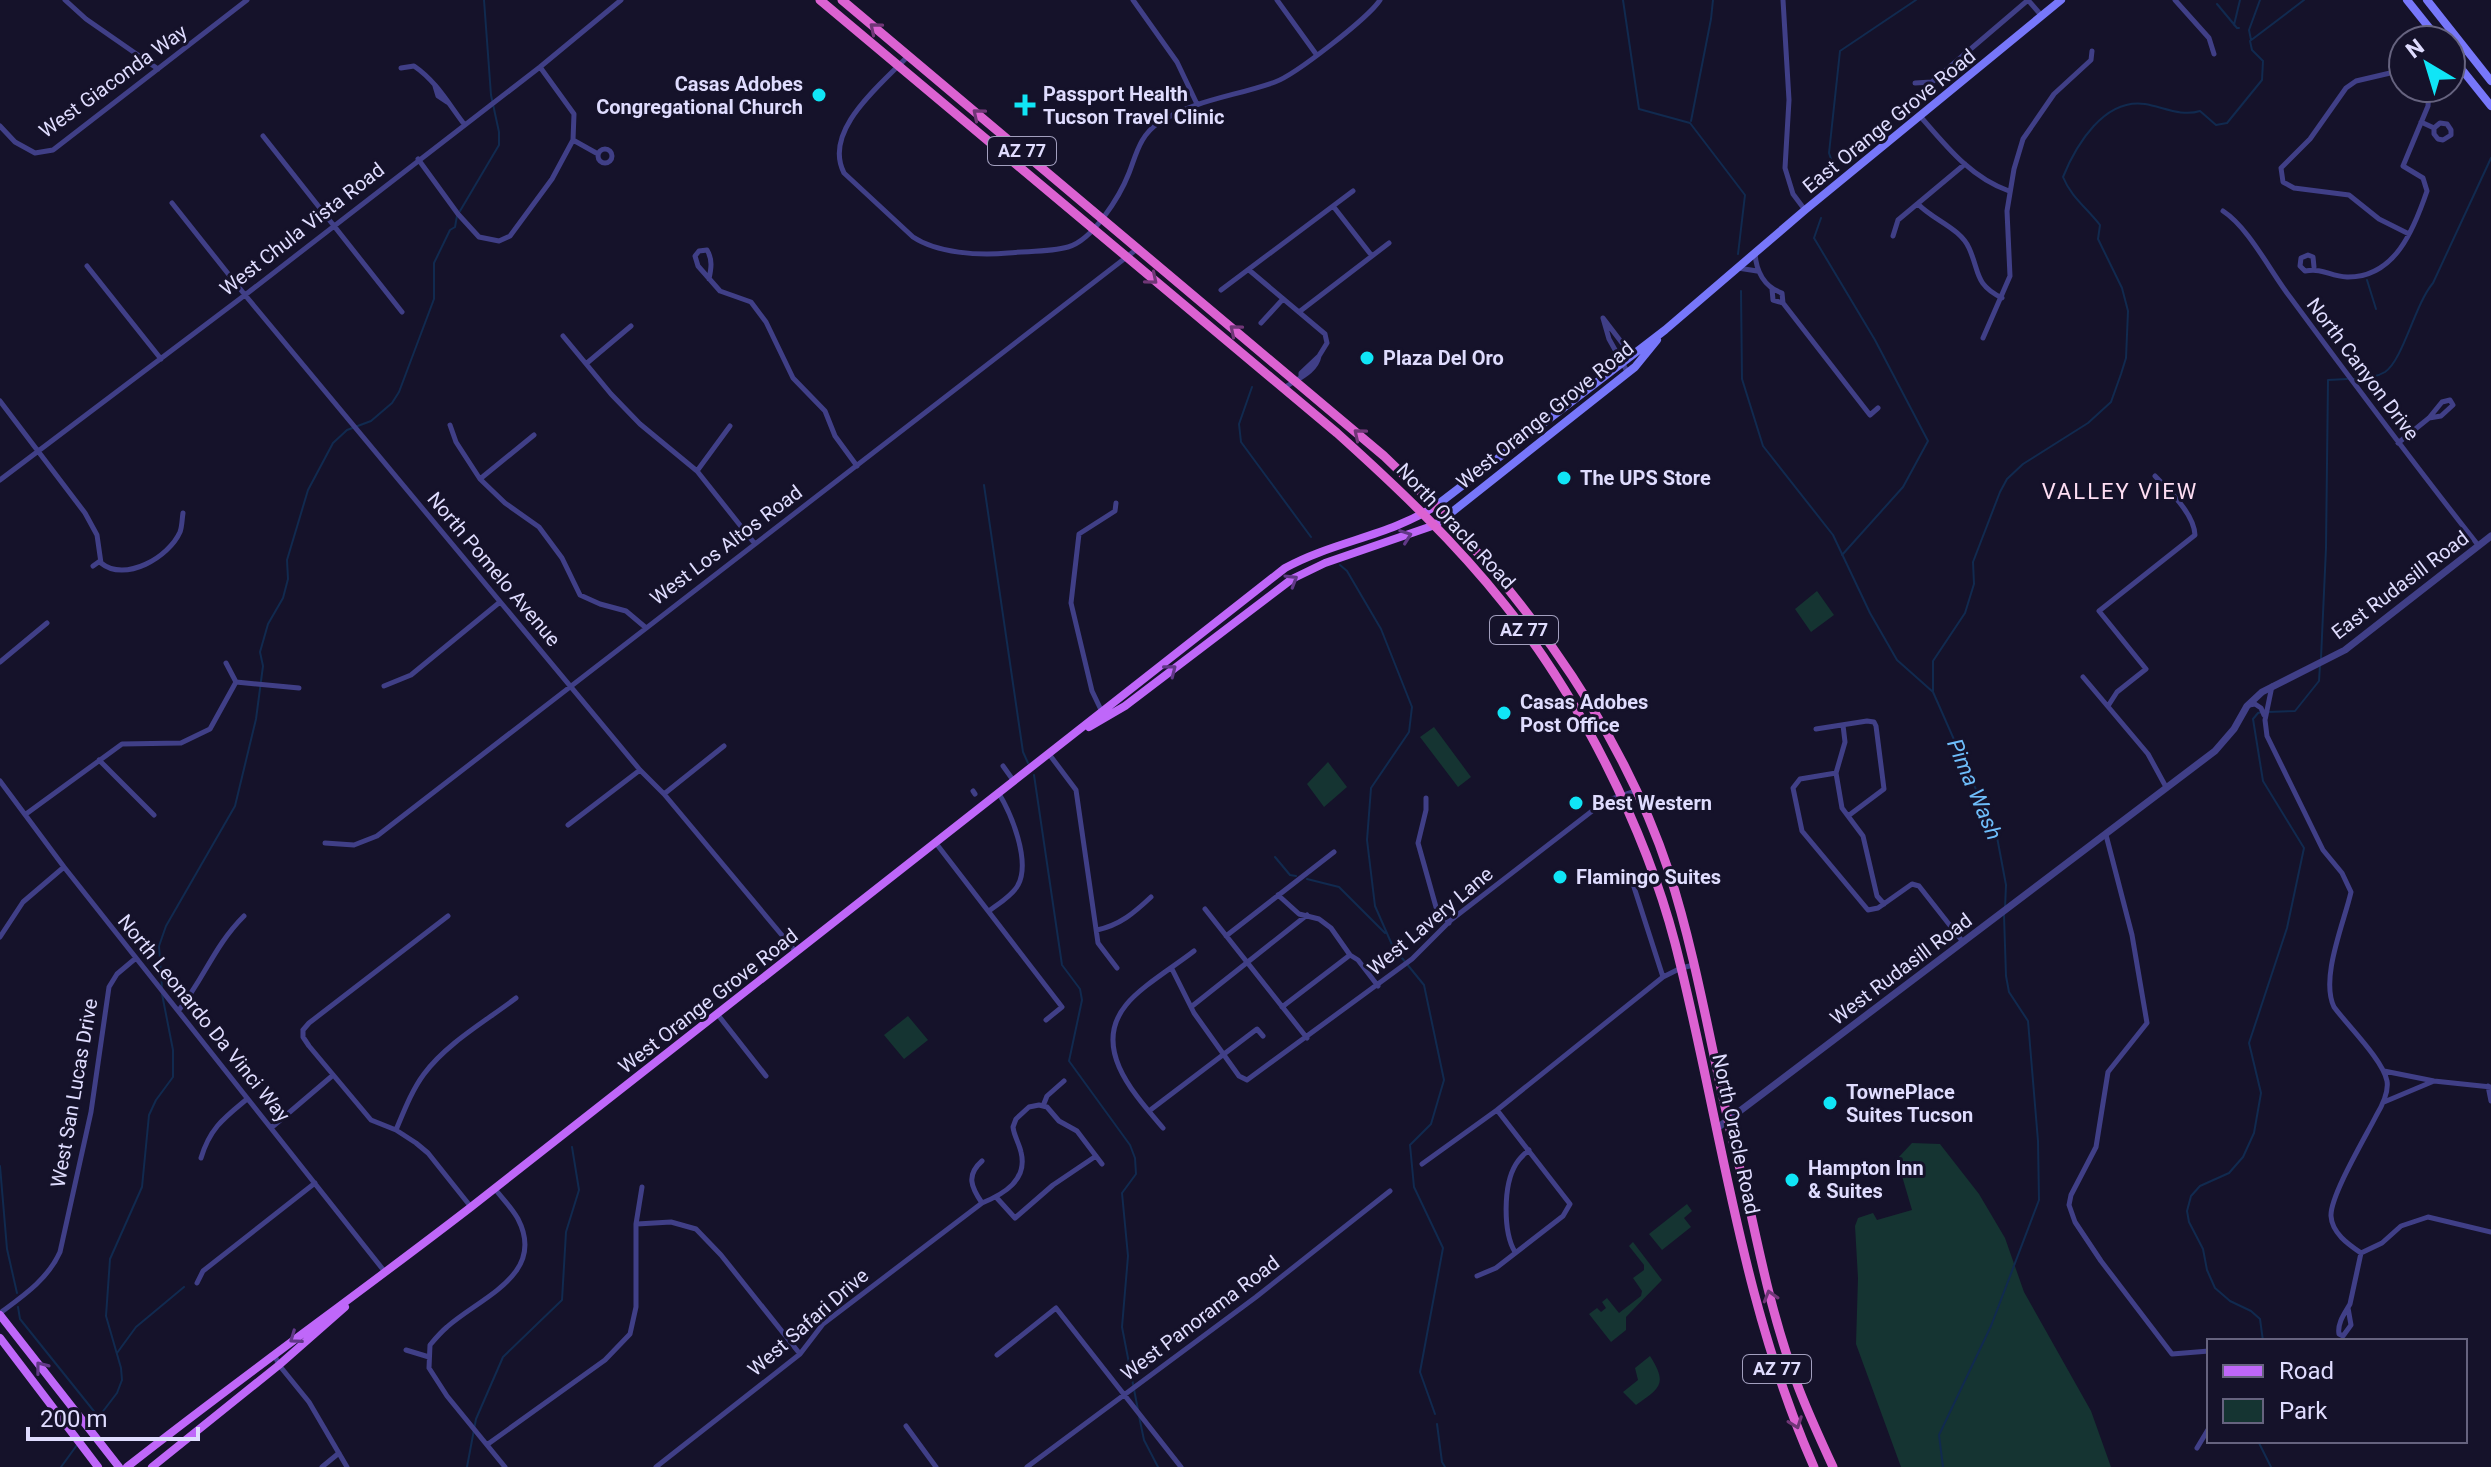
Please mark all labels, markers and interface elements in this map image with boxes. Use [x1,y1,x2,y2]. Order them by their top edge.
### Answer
street label: West Giaconda Way [34,19,192,143]
one-way arrow [870,23,885,38]
north arrow [2387,24,2467,104]
text: N [2401,34,2429,63]
street label: East Orange Grove Road [1798,44,1980,198]
place label: Casas Adobes Congregational Church [596,72,803,119]
place label: Passport Health Tucson Travel Clinic [1043,82,1224,129]
marker: Casas Adobes Congregational Church [810,86,828,104]
marker: Passport Health Tucson Travel Clinic [1014,94,1036,116]
one-way arrow [973,109,988,124]
road number: AZ 77 [988,137,1056,165]
street label: West Chula Vista Road [215,157,389,301]
one-way arrow [1143,270,1158,284]
street label: North Canyon Drive [2302,293,2424,445]
one-way arrow [1230,325,1245,340]
street label: West Orange Grove Road [1451,336,1639,494]
place label: Plaza Del Oro [1383,346,1504,370]
marker: Plaza Del Oro [1358,349,1376,367]
one-way arrow [1354,429,1369,444]
street label: North Oracle Road [1392,458,1520,594]
place label: The UPS Store [1580,466,1711,490]
marker: The UPS Store [1555,469,1573,487]
district label: VALLEY VIEW [2042,479,2198,504]
street label: West Los Altos Road [645,480,807,610]
street label: North Pomelo Avenue [422,487,566,651]
street label: East Rudasill Road [2327,526,2473,644]
one-way arrow [1398,529,1412,546]
one-way arrow [1283,574,1298,590]
road number: AZ 77 [1490,616,1558,644]
one-way arrow [1162,666,1177,680]
place label: Casas Adobes Post Office [1520,690,1648,737]
marker: Casas Adobes Post Office [1495,704,1513,722]
water label: Pima Wash [1942,735,2007,843]
place label: Best Western [1592,791,1712,815]
marker: Best Western [1567,794,1585,812]
street label: West Lavery Lane [1362,862,1498,980]
place label: Flamingo Suites [1576,865,1721,889]
marker: Flamingo Suites [1551,868,1569,886]
street label: West Rudasill Road [1825,908,1977,1030]
street label: North Leonardo Da Vinci Way [113,909,295,1127]
street label: West Orange Grove Road [613,923,803,1079]
street label: West San Lucas Drive [46,997,102,1189]
street label: North Oracle Road [1707,1052,1765,1216]
place label: TownePlace Suites Tucson [1846,1080,1973,1127]
marker: TownePlace Suites Tucson [1821,1094,1839,1112]
place label: Hampton Inn & Suites [1808,1156,1924,1203]
marker: Hampton Inn & Suites [1783,1171,1801,1189]
street label: West Panorama Road [1116,1251,1284,1385]
street label: West Safari Drive [743,1263,873,1381]
one-way arrow [1763,1290,1780,1304]
one-way arrow [289,1328,304,1342]
legend [2207,1339,2467,1443]
road number: AZ 77 [1743,1355,1811,1383]
text: Road [2279,1357,2334,1385]
one-way arrow [37,1361,51,1376]
scale bar [28,1391,198,1441]
text: Park [2279,1397,2328,1425]
text: 200 m [40,1405,107,1433]
one-way arrow [1787,1416,1803,1430]

